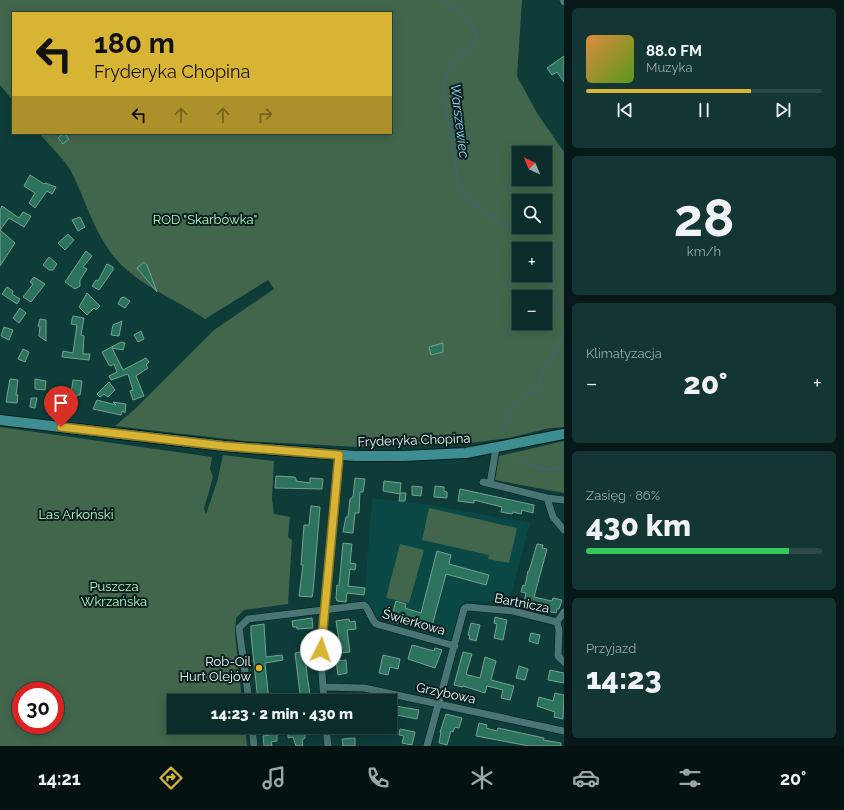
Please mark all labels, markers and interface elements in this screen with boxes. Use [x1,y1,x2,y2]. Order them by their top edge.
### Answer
text: 180 m [94,27,175,60]
icon: left [28,28,80,80]
text: 88.0 FM [646,42,702,60]
text: Muzyka [646,60,693,75]
text: Fryderyka Chopina [94,61,250,82]
water label: Warszewiec [447,83,473,160]
icon: previous [614,99,636,121]
icon: pause [693,99,715,121]
icon: next [772,99,794,121]
icon: left [128,104,150,126]
icon: ahead [170,104,192,126]
icon: ahead [212,104,234,126]
icon: right [254,104,276,126]
north arrow [512,146,552,186]
map controls [512,146,552,330]
text: 28 [674,187,734,248]
button: search [512,194,552,234]
park label: ROD "Skarbówka" [153,212,257,227]
button: + [512,242,552,282]
text: km/h [687,244,721,259]
button: − [512,290,552,330]
text: Klimatyzacja [586,346,662,361]
text: 20° [683,366,727,401]
text: − [586,370,598,396]
text: + [813,370,822,396]
pin [44,386,78,427]
icon: arrive [50,392,72,414]
street label: Fryderyka Chopina [357,431,471,449]
text: Zasięg · 86% [586,488,660,503]
park label: Las Arkoński [38,507,114,522]
text: 430 km [586,508,691,543]
park label: Puszcza Wkrzańska [81,579,147,609]
street label: Bartnicza [493,590,551,616]
street label: Świerkowa [381,605,447,638]
position arrow [300,629,342,671]
text: Przyjazd [586,641,636,656]
place label: Rob-Oil Hurt Olejów [180,654,251,684]
text: 14:23 [586,661,662,696]
marker: Rob-Oil Hurt Olejów [254,663,264,673]
street label: Grzybowa [415,679,477,707]
speed limit sign: 30 [12,682,64,734]
text: 14:23 · 2 min · 430 m [211,705,353,723]
icon: directions [157,764,185,792]
icon: music [260,764,288,792]
icon: phone [364,764,392,792]
icon: climate [468,764,496,792]
icon: car [572,764,600,792]
icon: filters [676,764,704,792]
text: 14:21 [38,768,81,789]
text: 20° [780,768,806,789]

